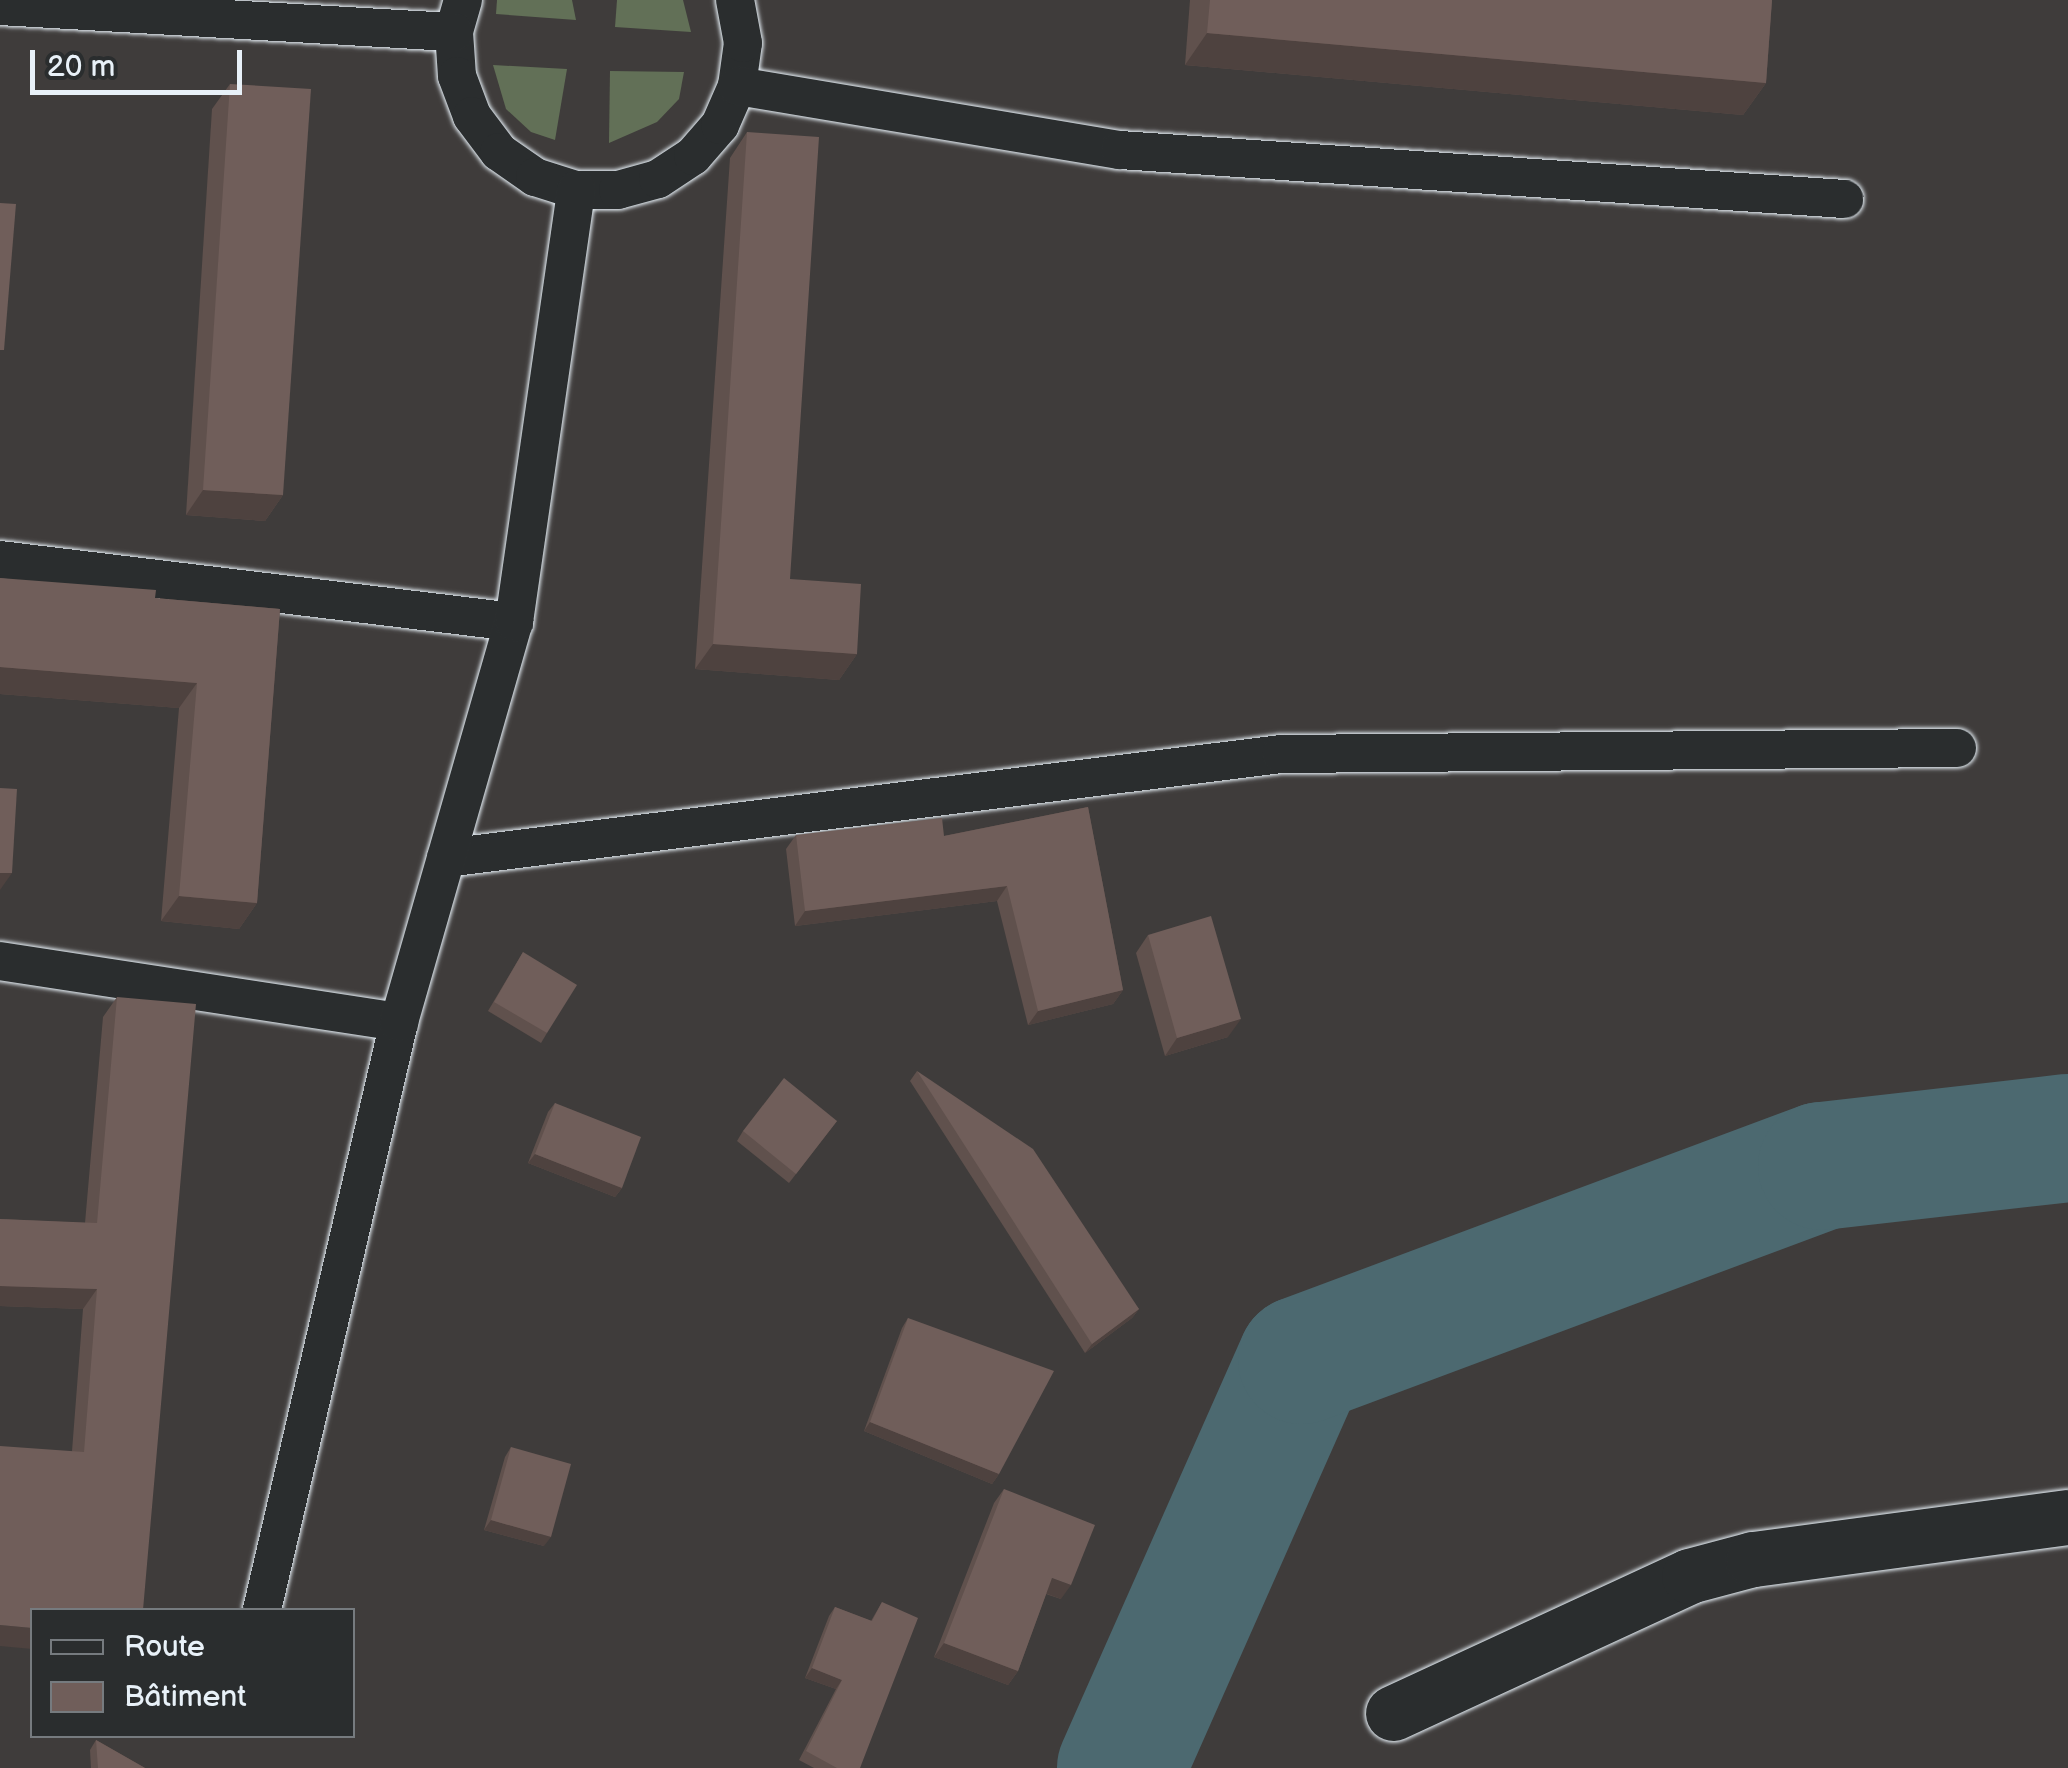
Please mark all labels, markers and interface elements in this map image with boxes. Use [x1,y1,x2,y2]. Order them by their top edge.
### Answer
scale bar [35,30,248,92]
text: 20 m [47,49,115,85]
legend [30,1608,355,1738]
text: Route [124,1629,205,1665]
text: Bâtiment [124,1679,247,1715]

